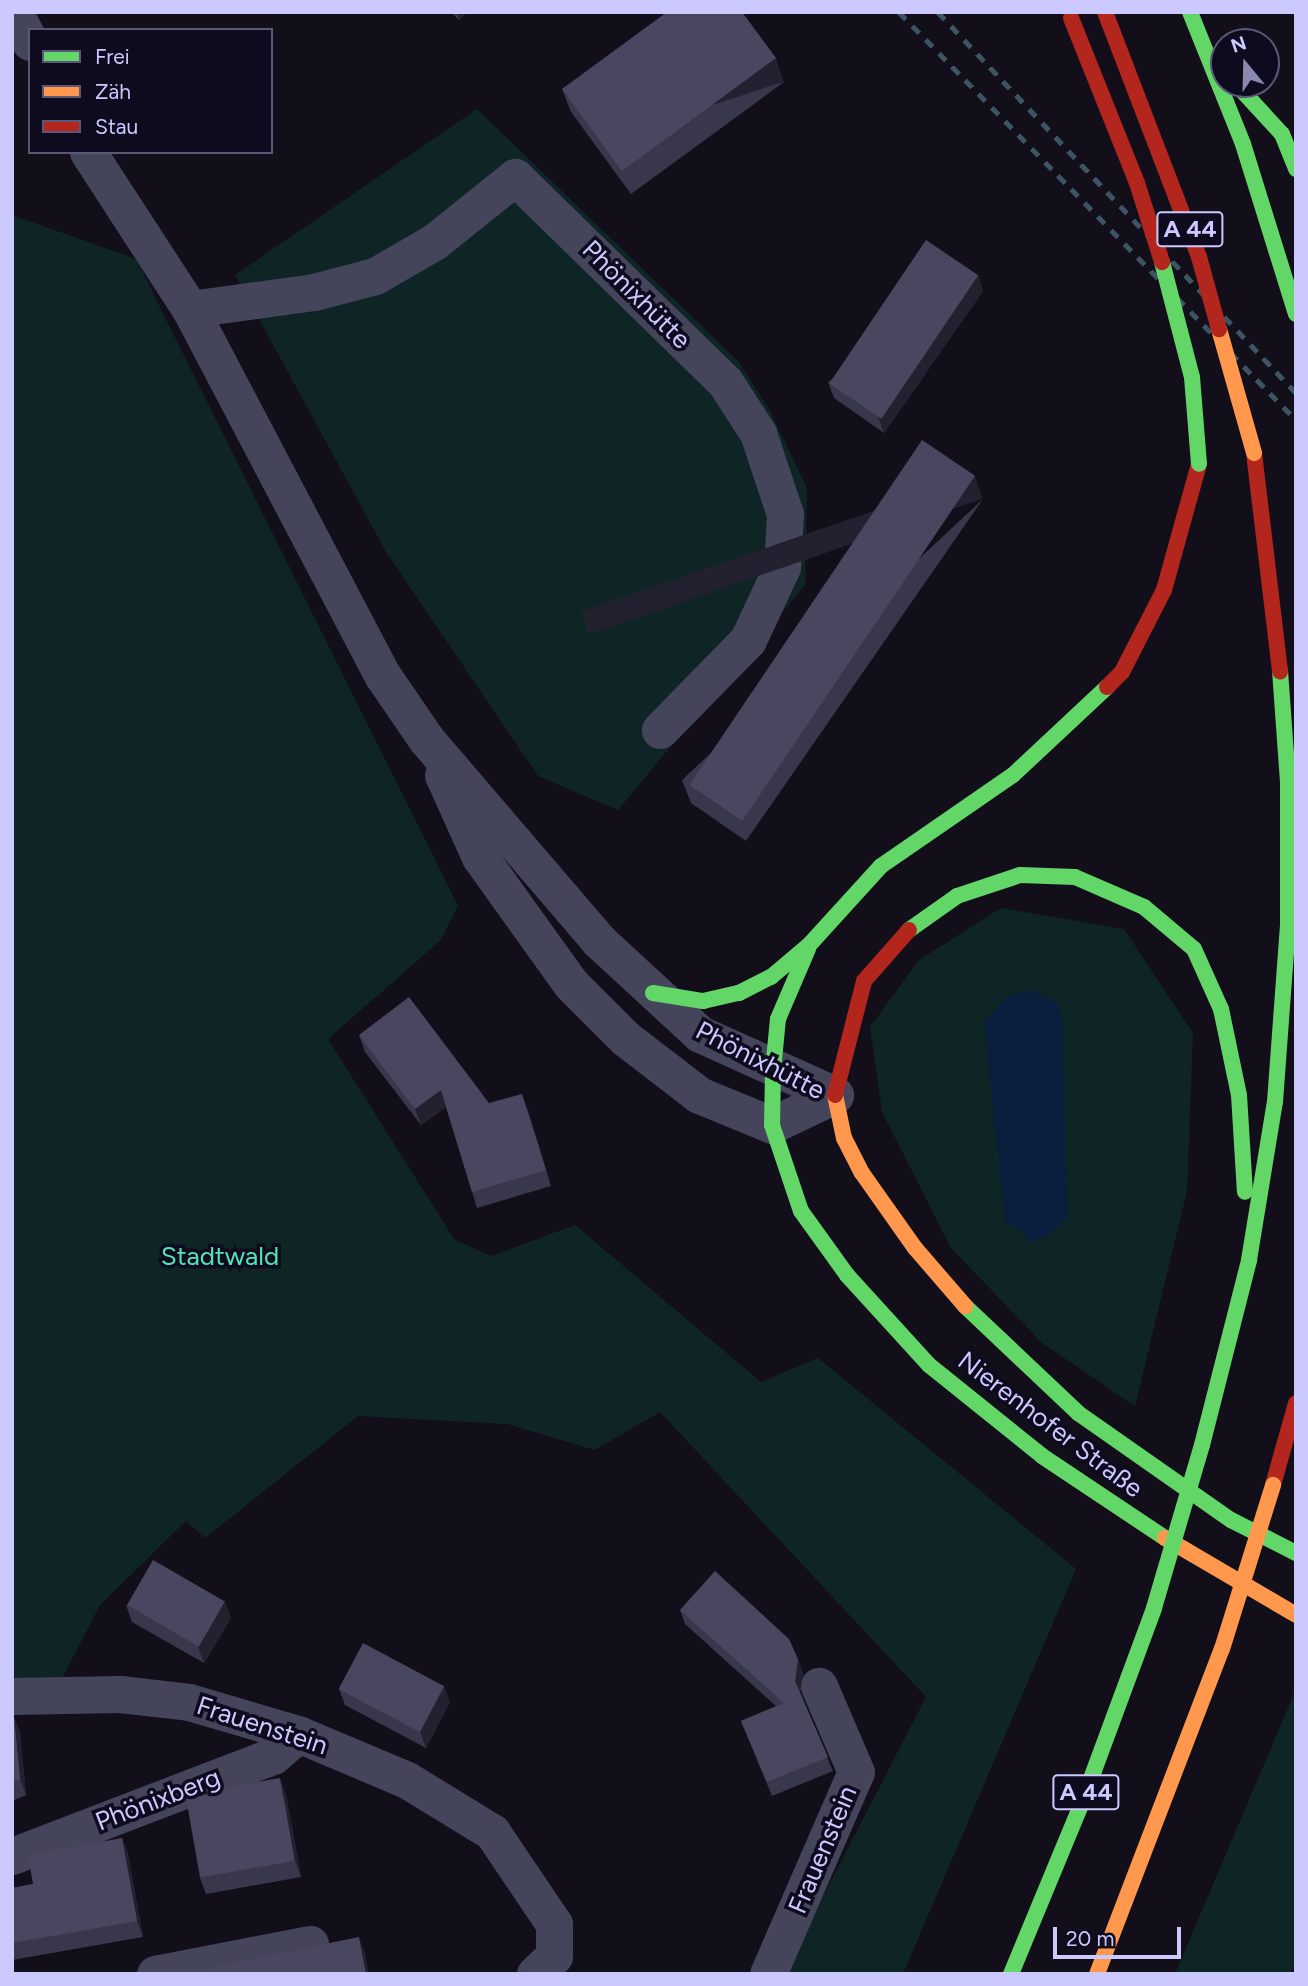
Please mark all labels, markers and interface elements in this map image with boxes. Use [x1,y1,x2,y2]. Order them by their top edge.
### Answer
legend [28,28,273,154]
north arrow [1210,28,1280,98]
text: N [1228,31,1249,58]
text: Frei [95,44,130,69]
text: Zäh [95,79,131,104]
text: Stau [95,114,138,139]
road number: A 44 [1155,209,1225,250]
street label: Phönixhütte [575,234,697,356]
street label: Phönixhütte [690,1015,830,1107]
park label: Stadtwald [161,1241,279,1273]
street label: Nierenhofer Straße [952,1345,1148,1505]
street label: Frauenstein [193,1690,331,1762]
street label: Phönixberg [91,1762,225,1838]
road number: A 44 [1051,1772,1121,1812]
street label: Frauenstein [782,1781,864,1919]
scale bar [1056,1912,1184,1956]
text: 20 m [1066,1926,1114,1951]

